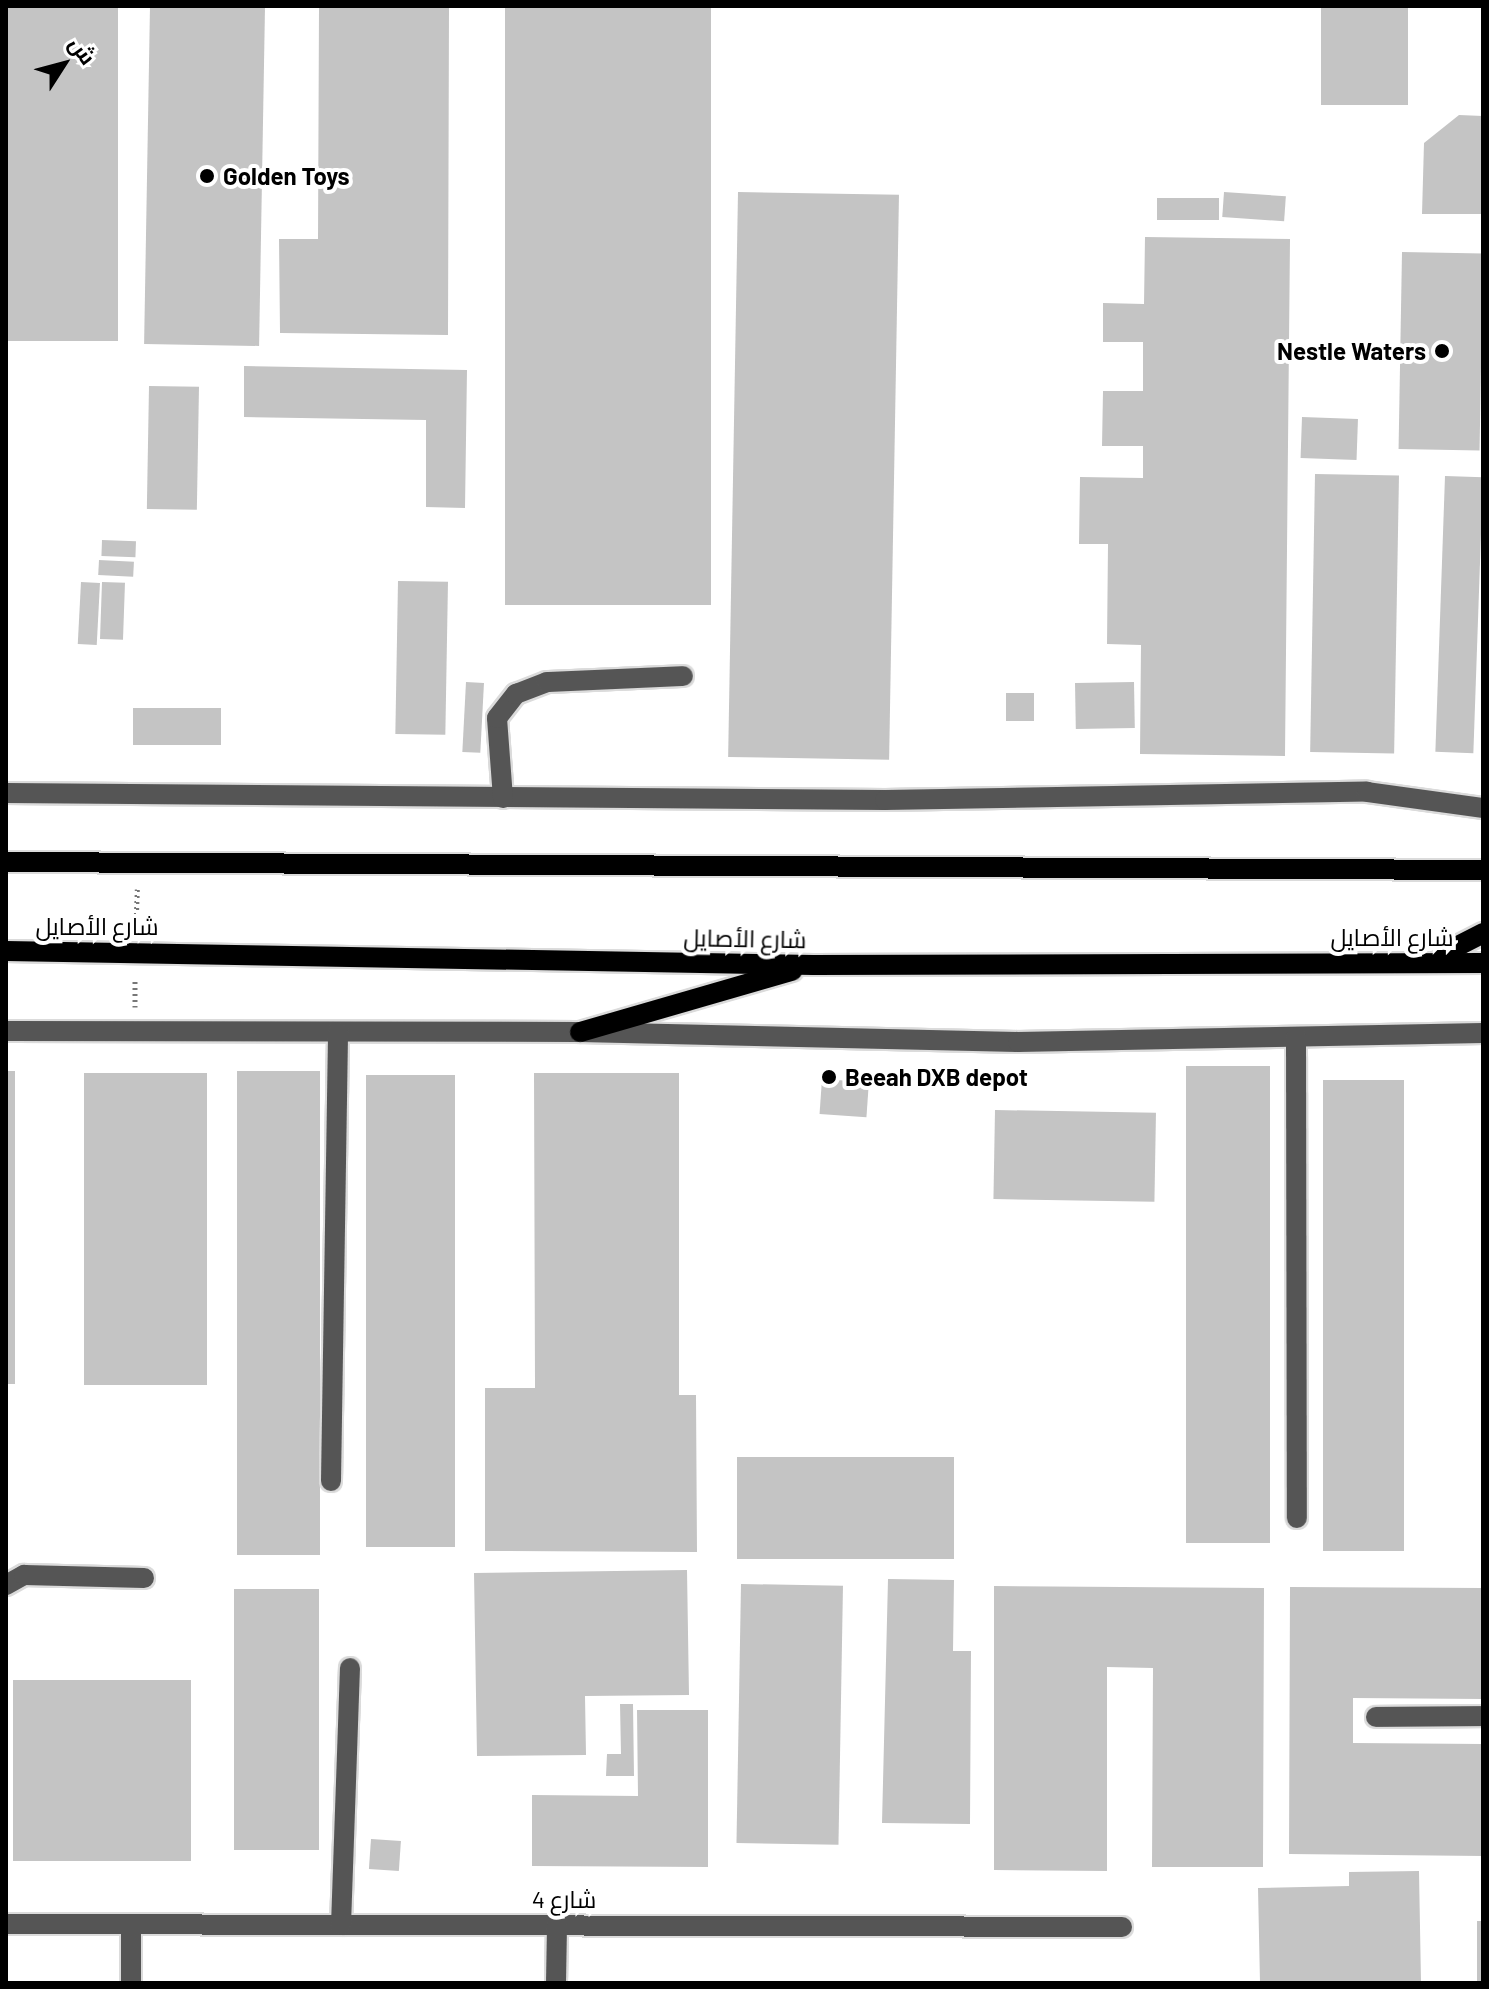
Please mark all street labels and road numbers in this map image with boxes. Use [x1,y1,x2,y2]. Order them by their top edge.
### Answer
street label: شارع الأصايل [35,912,159,940]
street label: شارع الأصايل [683,923,807,953]
street label: شارع الأصايل [1330,923,1454,951]
street label: شارع 4 [532,1885,596,1913]

